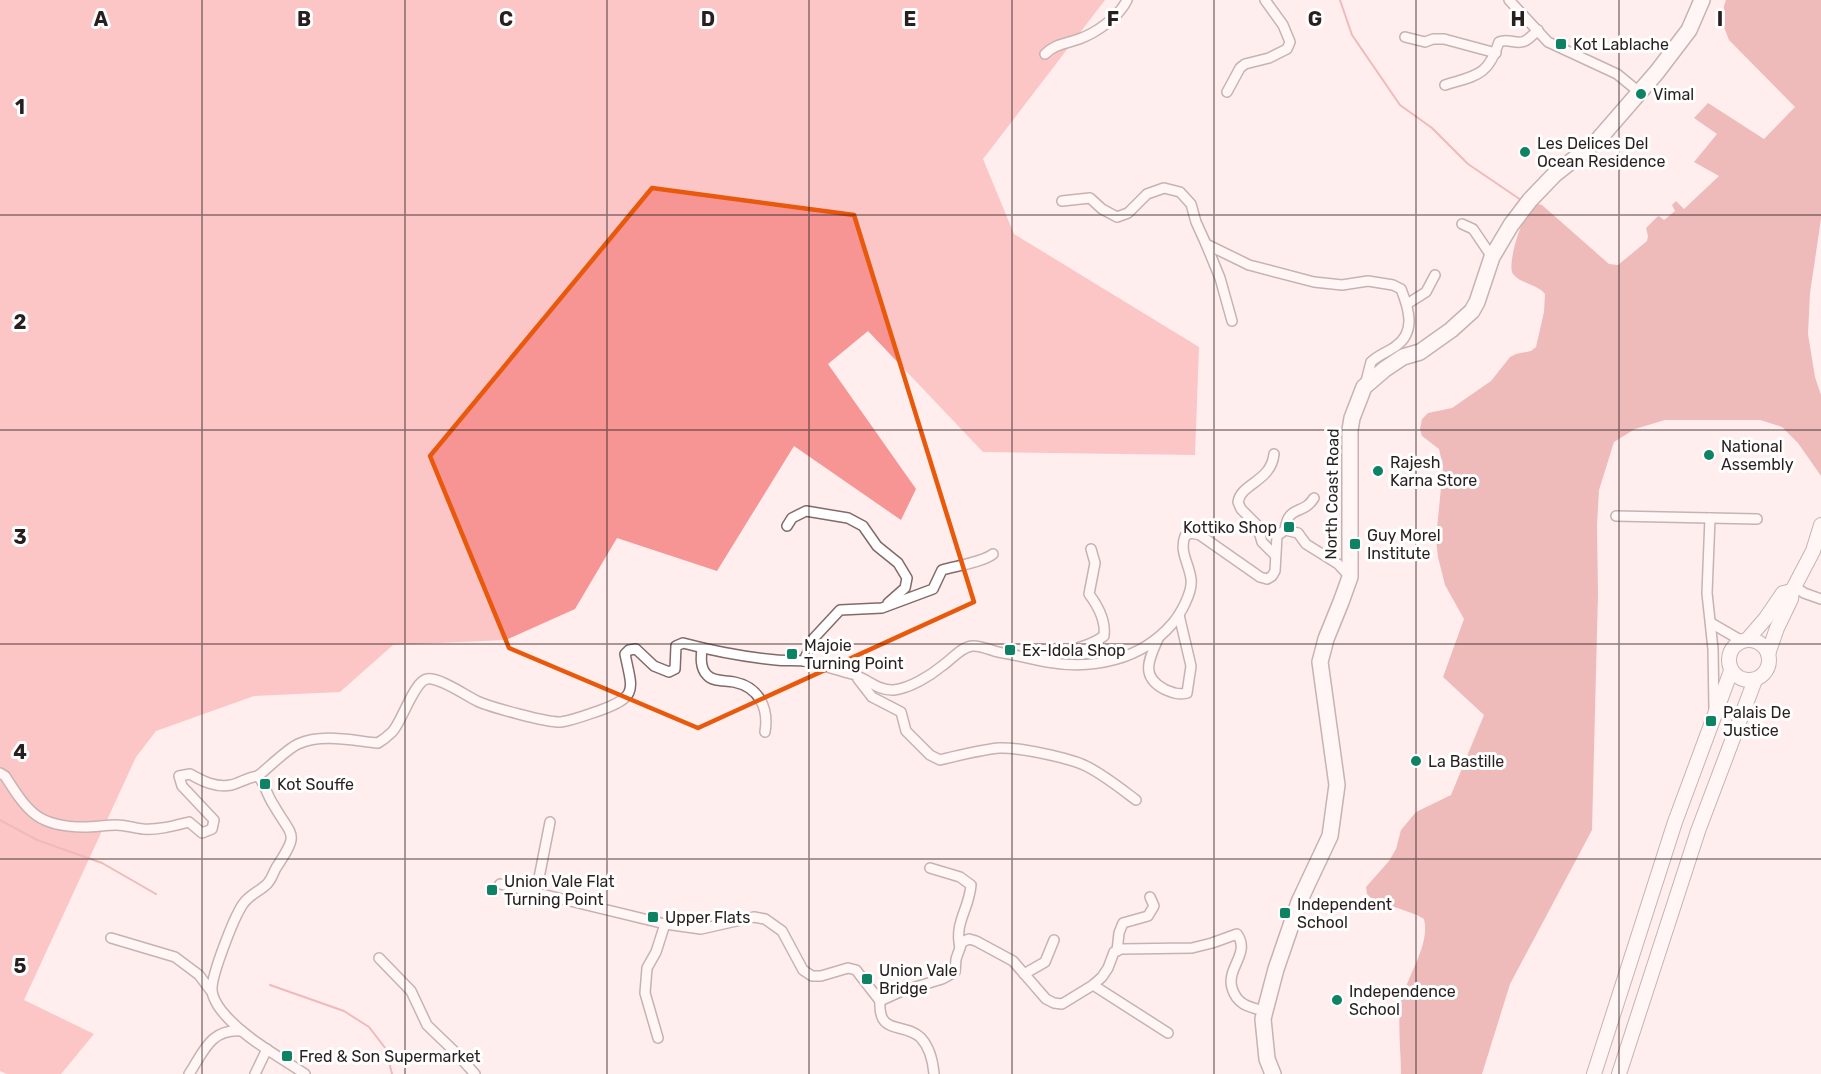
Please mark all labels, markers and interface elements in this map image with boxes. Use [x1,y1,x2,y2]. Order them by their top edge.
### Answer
text: A [94,7,109,31]
text: B [297,7,311,31]
text: C [499,7,513,31]
text: D [701,7,715,31]
text: E [904,7,916,31]
text: F [1107,7,1119,31]
text: G [1308,7,1322,31]
text: H [1511,7,1525,31]
text: I [1717,7,1723,31]
place label: Kot Lablache [1573,35,1669,54]
marker: Kot Lablache [1554,37,1568,51]
place label: Vimal [1653,85,1694,104]
marker: Vimal [1634,87,1648,101]
text: 1 [15,95,25,119]
place label: Les Delices Del Ocean Residence [1537,134,1665,171]
marker: Les Delices Del Ocean Residence [1518,145,1532,159]
text: 2 [14,310,27,334]
street label: North Coast Road [1321,428,1343,560]
place label: National Assembly [1721,437,1794,474]
marker: National Assembly [1702,448,1716,462]
place label: Rajesh Karna Store [1390,453,1477,490]
marker: Rajesh Karna Store [1371,464,1385,478]
place label: Kottiko Shop [1183,518,1277,537]
marker: Kottiko Shop [1282,520,1296,534]
text: 3 [13,525,27,549]
place label: Guy Morel Institute [1367,526,1441,563]
marker: Guy Morel Institute [1348,537,1362,551]
place label: Majoie Turning Point [804,636,904,673]
place label: Ex-Idola Shop [1022,641,1126,660]
marker: Ex-Idola Shop [1003,643,1017,657]
marker: Majoie Turning Point [785,647,799,661]
place label: Palais De Justice [1723,703,1791,740]
marker: Palais De Justice [1704,714,1718,728]
text: 4 [13,740,27,764]
place label: La Bastille [1428,752,1504,771]
marker: La Bastille [1409,754,1423,768]
place label: Kot Souffe [277,775,354,794]
marker: Kot Souffe [258,777,272,791]
place label: Union Vale Flat Turning Point [504,872,615,909]
marker: Union Vale Flat Turning Point [485,883,499,897]
place label: Independent School [1297,895,1392,932]
marker: Independent School [1278,906,1292,920]
place label: Upper Flats [665,908,750,927]
marker: Upper Flats [646,910,660,924]
text: 5 [14,954,27,978]
place label: Union Vale Bridge [879,961,957,998]
marker: Union Vale Bridge [860,972,874,986]
place label: Independence School [1349,982,1456,1019]
marker: Independence School [1330,993,1344,1007]
place label: Fred & Son Supermarket [299,1047,481,1066]
marker: Fred & Son Supermarket [280,1049,294,1063]

